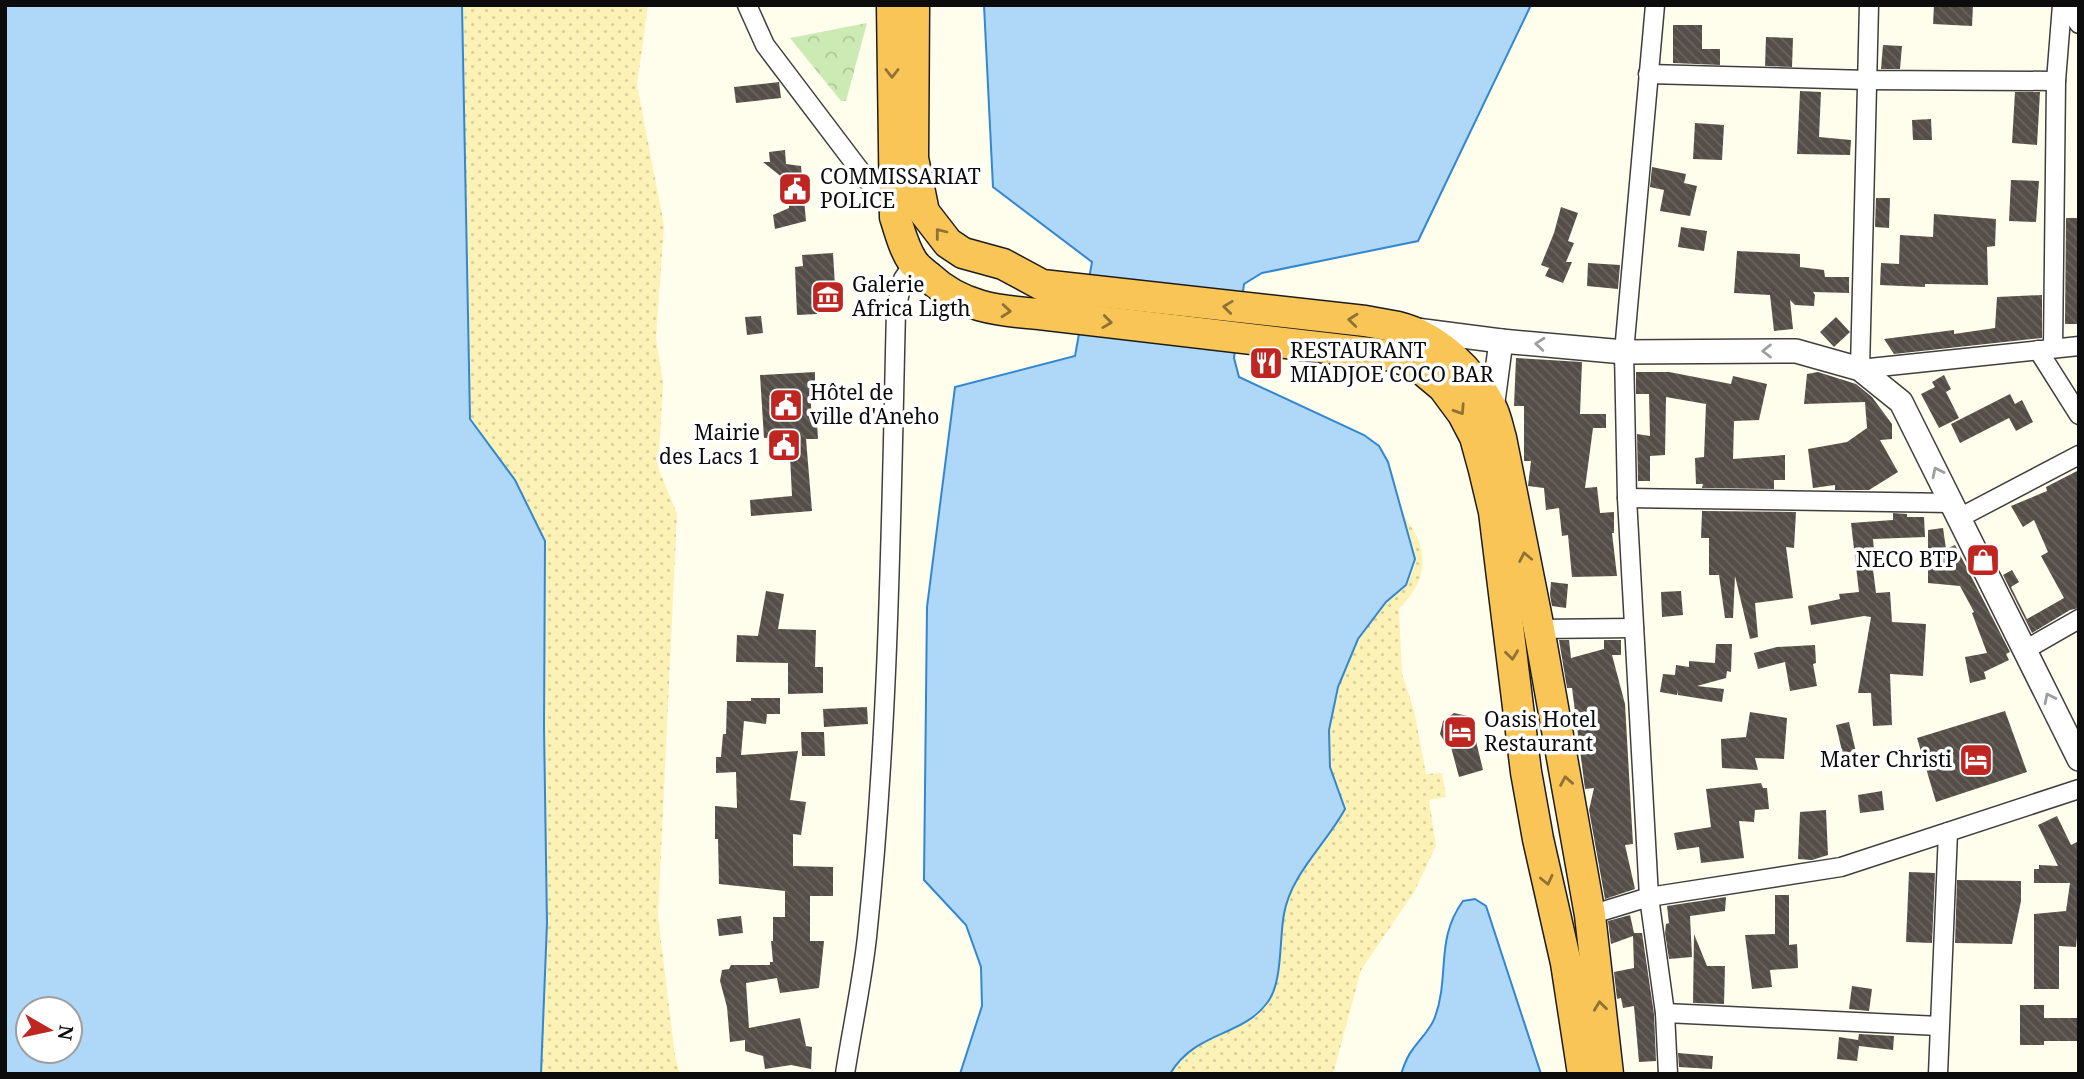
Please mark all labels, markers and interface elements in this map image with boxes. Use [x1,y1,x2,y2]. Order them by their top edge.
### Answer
one-way arrow [884,69,900,79]
place label: COMMISSARIAT POLICE [820,162,981,214]
public building icon: COMMISSARIAT POLICE [776,170,814,208]
one-way arrow [936,228,949,241]
place label: Galerie Africa Ligth [852,270,971,322]
museum icon: Galerie Africa Ligth [809,278,847,316]
one-way arrow [1222,299,1234,314]
one-way arrow [1001,303,1012,318]
one-way arrow [1348,313,1359,328]
one-way arrow [1101,315,1113,330]
place label: RESTAURANT MIADJOE COCO BAR [1290,336,1494,388]
one-way arrow [1534,337,1545,352]
one-way arrow [1761,343,1771,359]
restaurant icon: RESTAURANT MIADJOE COCO BAR [1247,344,1285,382]
place label: Hôtel de ville d'Aneho [810,378,939,430]
public building icon: Hôtel de ville d'Aneho [767,386,805,424]
one-way arrow [1452,403,1465,416]
place label: Mairie des Lacs 1 [659,418,760,470]
public building icon: Mairie des Lacs 1 [765,426,803,464]
one-way arrow [1931,467,1945,480]
shop icon: NECO BTP [1964,541,2002,579]
place label: NECO BTP [1856,545,1958,573]
one-way arrow [1519,551,1534,563]
one-way arrow [1504,649,1519,661]
one-way arrow [2043,693,2057,705]
place label: Oasis Hotel Restaurant [1484,705,1597,757]
hotel icon: Oasis Hotel Restaurant [1441,713,1479,751]
hotel icon: Mater Christi [1957,741,1995,779]
place label: Mater Christi [1820,745,1952,773]
one-way arrow [1559,775,1574,787]
one-way arrow [1539,873,1553,885]
north arrow [14,995,84,1065]
one-way arrow [1593,1000,1608,1012]
text: N [52,1023,80,1042]

